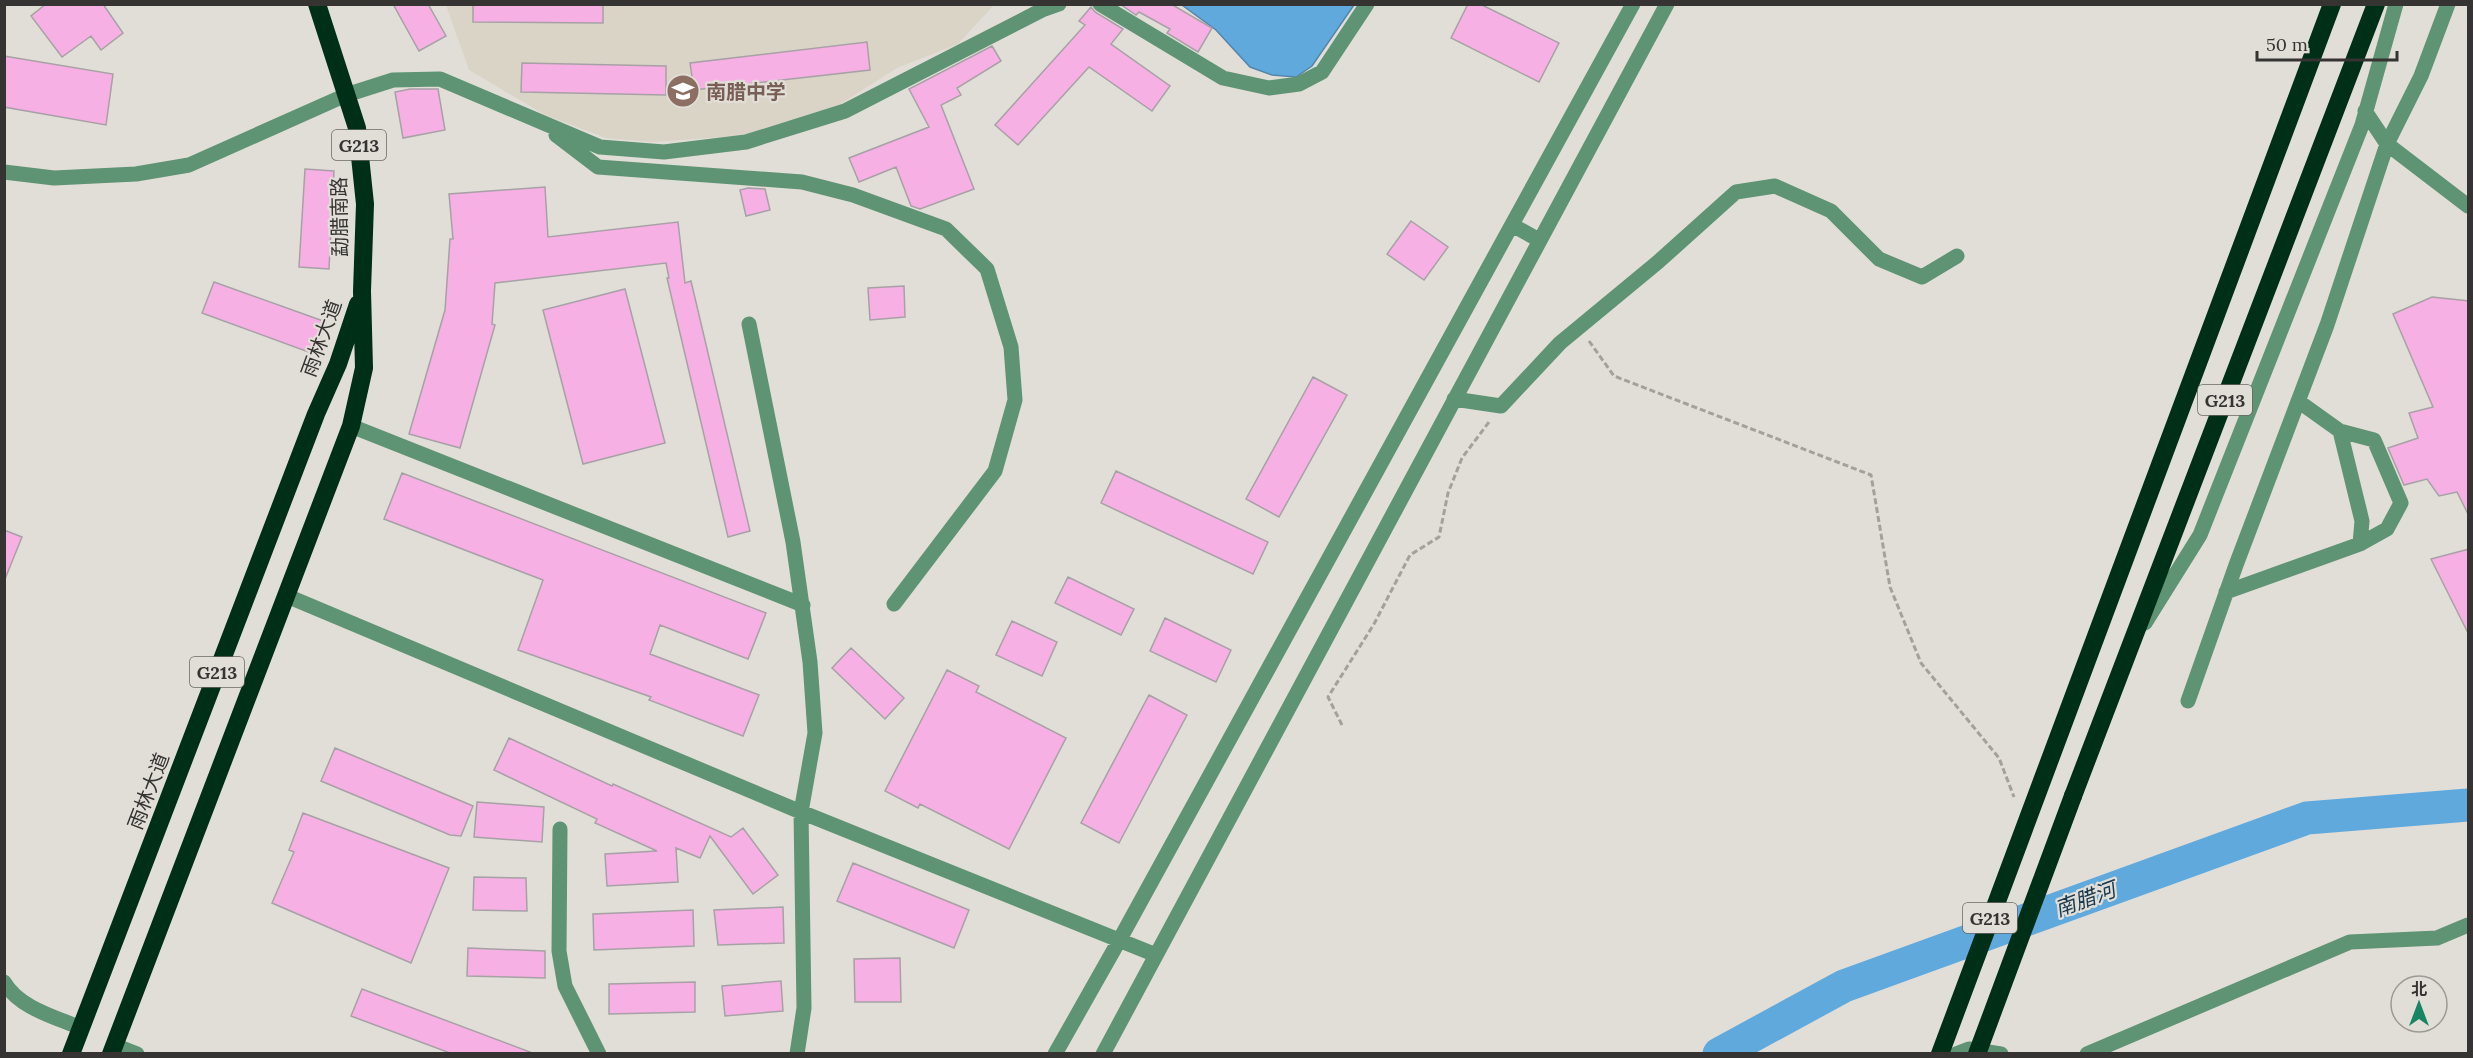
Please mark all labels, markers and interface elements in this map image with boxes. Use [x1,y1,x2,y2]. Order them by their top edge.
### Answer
scale bar [2257,24,2396,62]
text: 50 m [2266,33,2308,56]
school or university icon: 南腊中学 [665,73,701,109]
place label: 南腊中学 [706,79,786,104]
road number: G213 [332,130,386,160]
street label: 勐腊南路 [326,177,352,257]
street label: 雨林大道 [296,296,346,380]
road number: G213 [2198,385,2252,415]
road number: G213 [190,657,244,687]
street label: 雨林大道 [122,749,174,833]
water label: 南腊河 [2051,874,2123,922]
road number: G213 [1963,903,2017,933]
north arrow [2389,974,2449,1034]
text: 北 [2411,979,2427,999]

